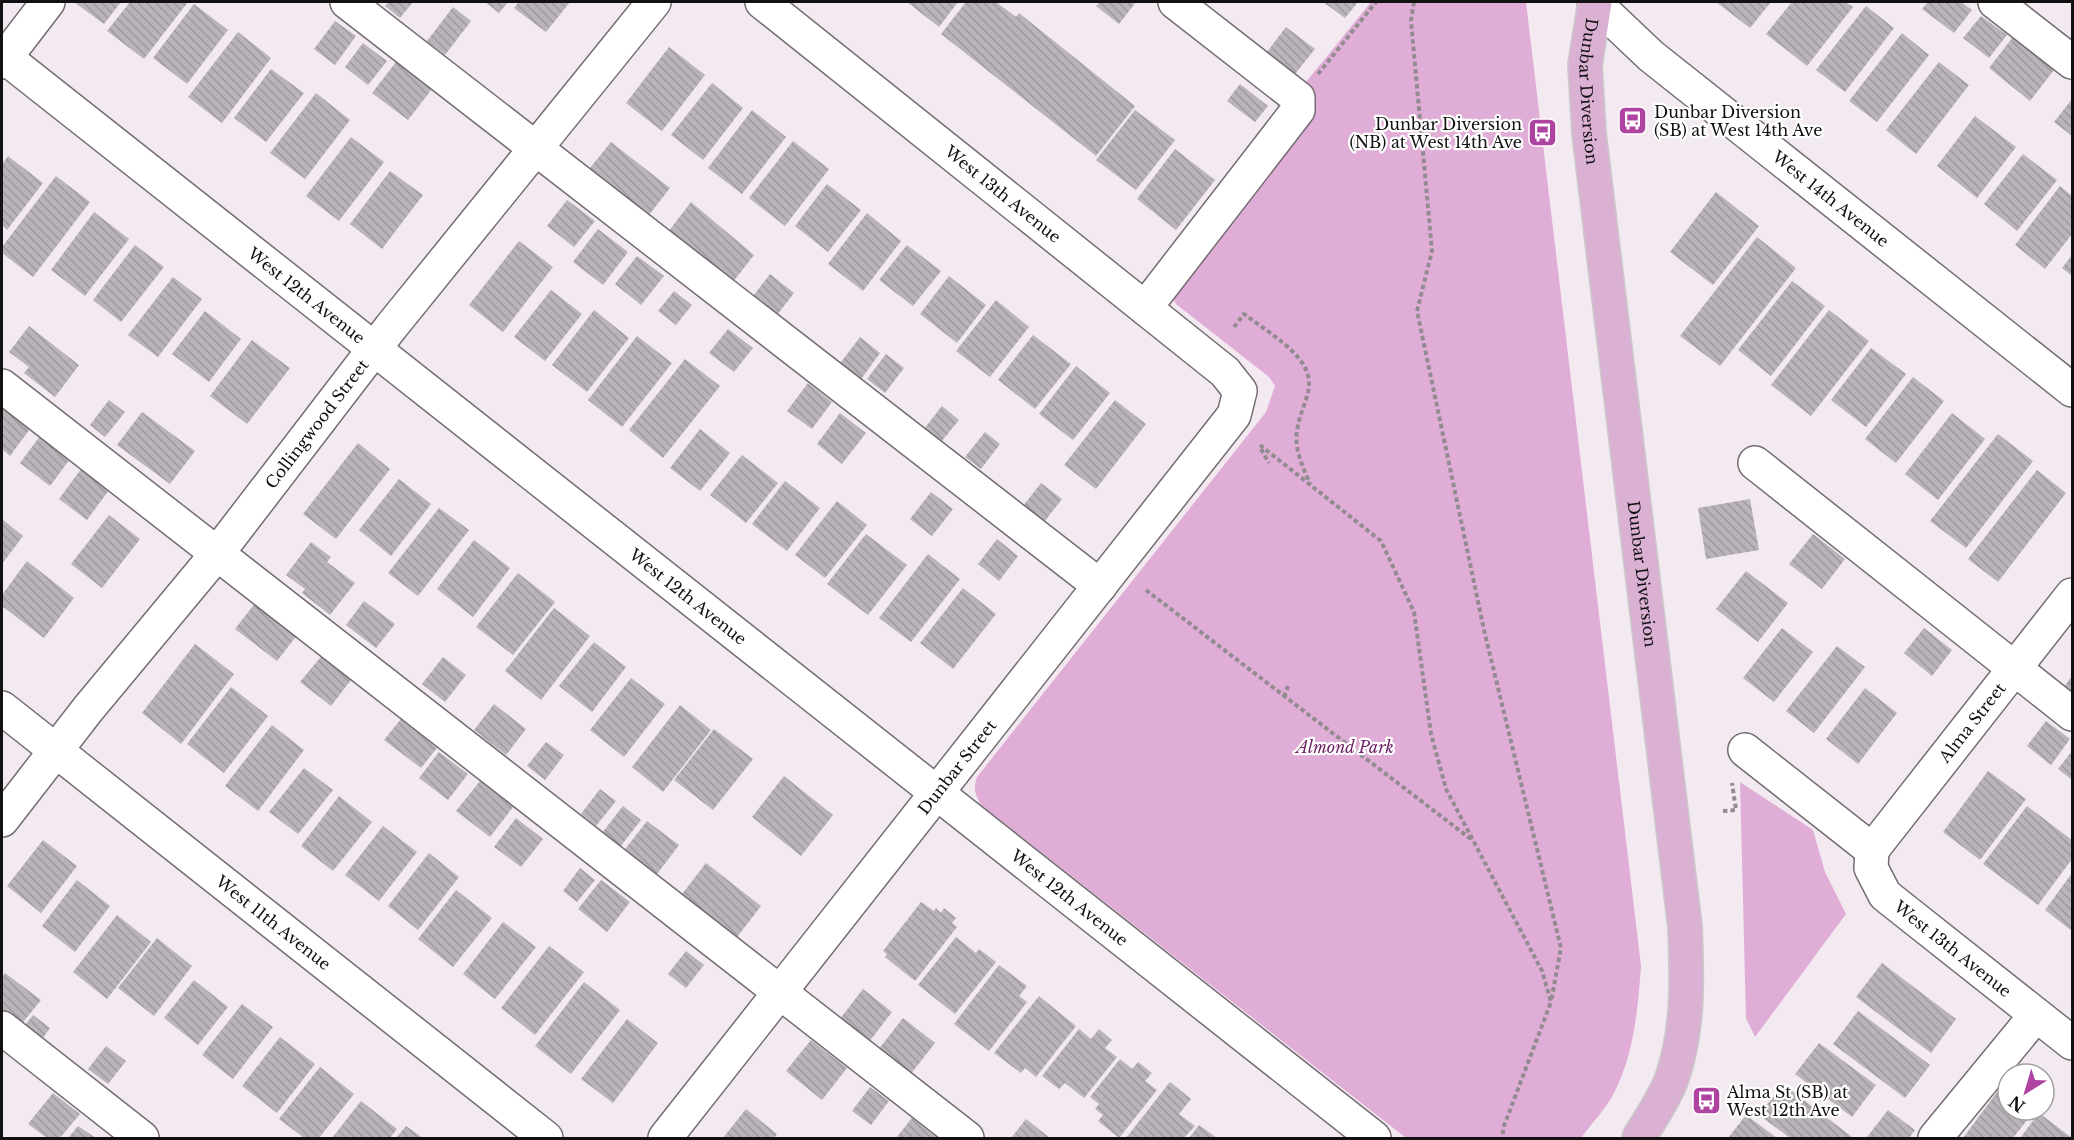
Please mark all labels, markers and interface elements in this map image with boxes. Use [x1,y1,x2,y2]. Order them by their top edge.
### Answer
street label: Dunbar Diversion [1575,17,1603,166]
place label: Dunbar Diversion (SB) at West 14th Ave [1654,102,1822,140]
bus stop icon: Dunbar Diversion (SB) at West 14th Ave [1617,105,1649,137]
place label: Dunbar Diversion (NB) at West 14th Ave [1349,114,1522,152]
bus stop icon: Dunbar Diversion (NB) at West 14th Ave [1527,117,1559,149]
street label: West 13th Avenue [940,140,1065,247]
street label: West 14th Avenue [1768,146,1893,251]
street label: West 12th Avenue [243,242,369,348]
street label: Collingwood Street [261,355,373,492]
street label: Dunbar Diversion [1624,500,1661,648]
street label: West 12th Avenue [625,544,751,649]
street label: Alma Street [1934,679,2010,767]
street label: Dunbar Street [913,716,1000,819]
park label: Almond Park [1294,737,1394,757]
street label: West 12th Avenue [1006,845,1132,950]
street label: West 11th Avenue [211,870,335,974]
street label: West 13th Avenue [1890,896,2015,1001]
north arrow [1996,1062,2056,1122]
place label: Alma St (SB) at West 12th Ave [1726,1082,1848,1120]
bus stop icon: Alma St (SB) at West 12th Ave [1690,1085,1722,1117]
text: N [2005,1091,2029,1116]

